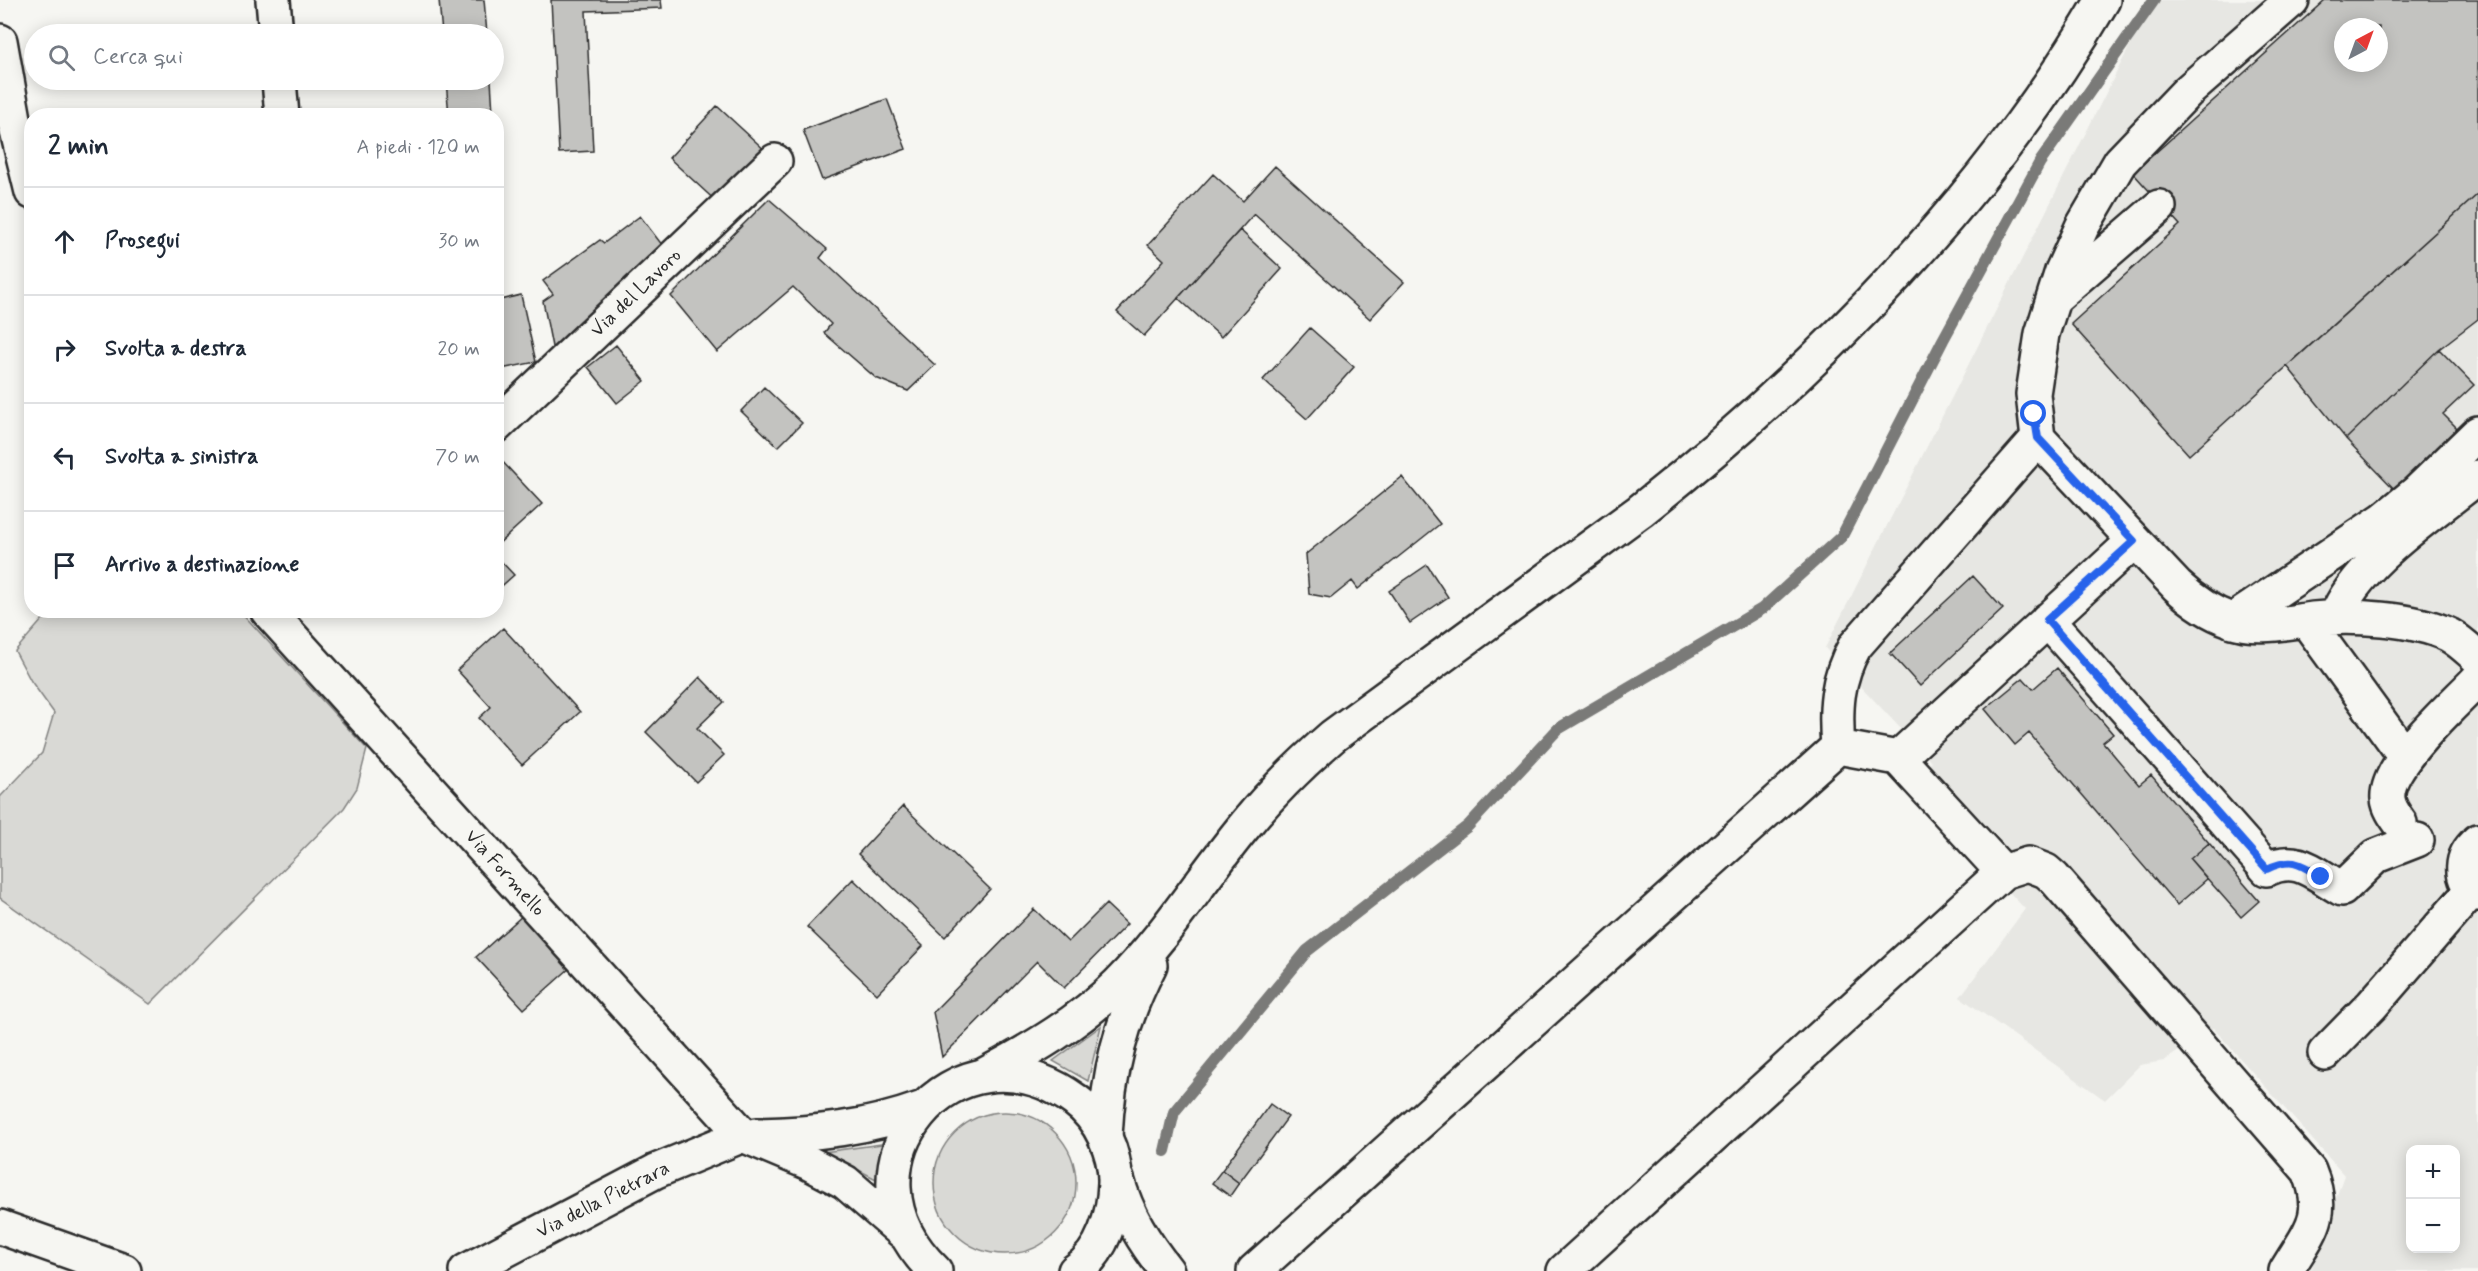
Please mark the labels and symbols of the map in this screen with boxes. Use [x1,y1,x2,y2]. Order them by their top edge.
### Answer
north arrow [2334,18,2388,72]
street label: Via del Lavoro [585,243,688,343]
route start [2020,400,2046,426]
street label: Via Formello [459,824,551,922]
route end [2307,863,2333,889]
street label: Via della Pietrara [532,1155,674,1245]

